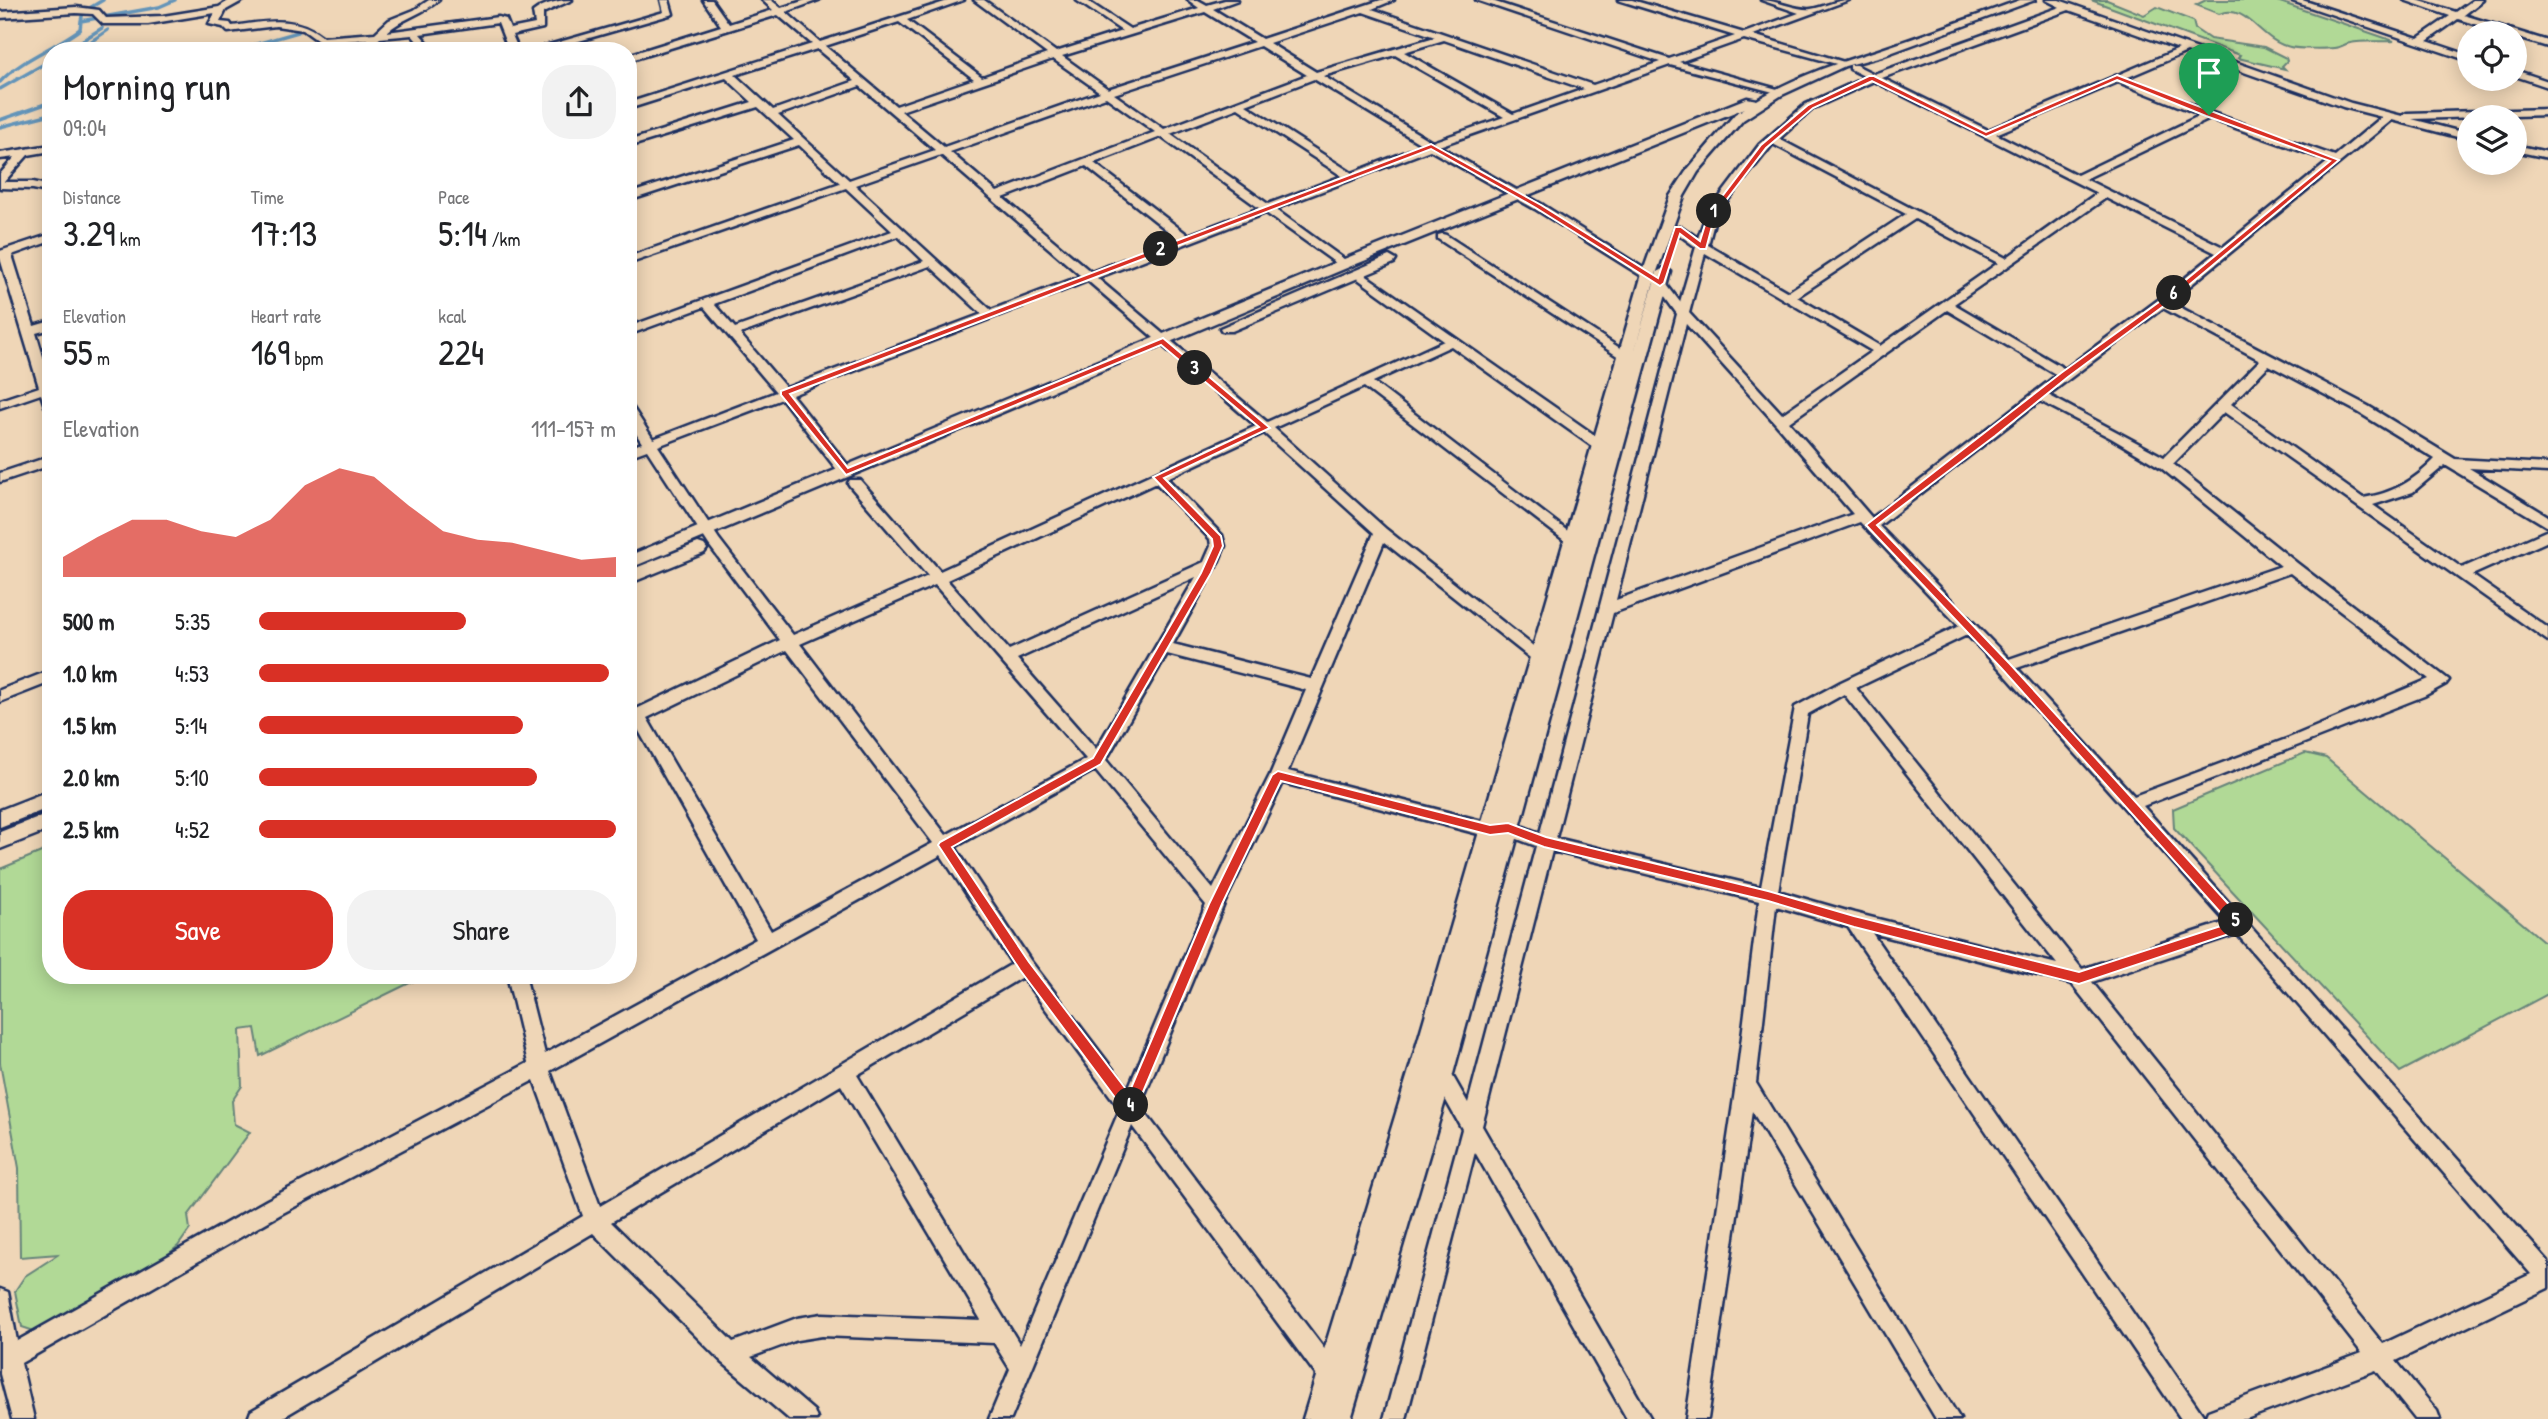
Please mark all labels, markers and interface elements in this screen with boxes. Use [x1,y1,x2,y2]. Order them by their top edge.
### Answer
map controls [2457,21,2527,175]
button: locate [2457,21,2527,91]
pin [2179,43,2239,115]
icon: arrive [2190,54,2228,92]
text: Morning run [63,60,231,112]
button: share [542,65,616,139]
button: layers [2457,105,2527,175]
text: 09:04 [63,112,106,143]
text: Distance [63,184,121,210]
text: Time [251,184,284,210]
text: Pace [438,184,470,210]
pin: 1 [1696,194,1732,228]
text: 1 [1710,197,1717,223]
text: 3.29 [63,210,115,257]
text: 17:13 [251,210,317,257]
text: 5:14 [438,210,487,257]
text: km [115,226,141,252]
text: /km [487,226,520,252]
pin: 2 [1144,232,1178,266]
text: 2 [1156,235,1165,261]
pin: 6 [2156,276,2192,310]
text: 6 [2170,279,2177,305]
text: Elevation [63,303,126,329]
text: Heart rate [251,303,322,329]
text: kcal [438,303,466,329]
text: 55 [63,329,93,376]
text: 169 [251,329,290,376]
text: 224 [438,329,484,376]
text: m [93,345,110,371]
text: bpm [290,345,323,371]
pin: 3 [1178,350,1212,386]
text: 3 [1190,354,1199,380]
text: Elevation [63,413,139,444]
text: 111–157 m [531,413,616,444]
text: 500 m [63,606,114,637]
text: 5:35 [175,606,210,637]
text: 1.0 km [63,658,117,689]
text: 4:53 [175,658,209,689]
text: 1.5 km [63,710,116,741]
text: 5:14 [175,710,207,741]
text: 2.0 km [63,762,119,793]
text: 5:10 [175,762,209,793]
text: 2.5 km [63,814,119,845]
text: 4:52 [175,814,209,845]
button: Save [63,890,333,970]
button: Share [347,890,616,970]
pin: 5 [2218,902,2254,937]
text: 5 [2231,906,2240,932]
pin: 4 [1114,1088,1148,1122]
text: 4 [1127,1091,1134,1117]

